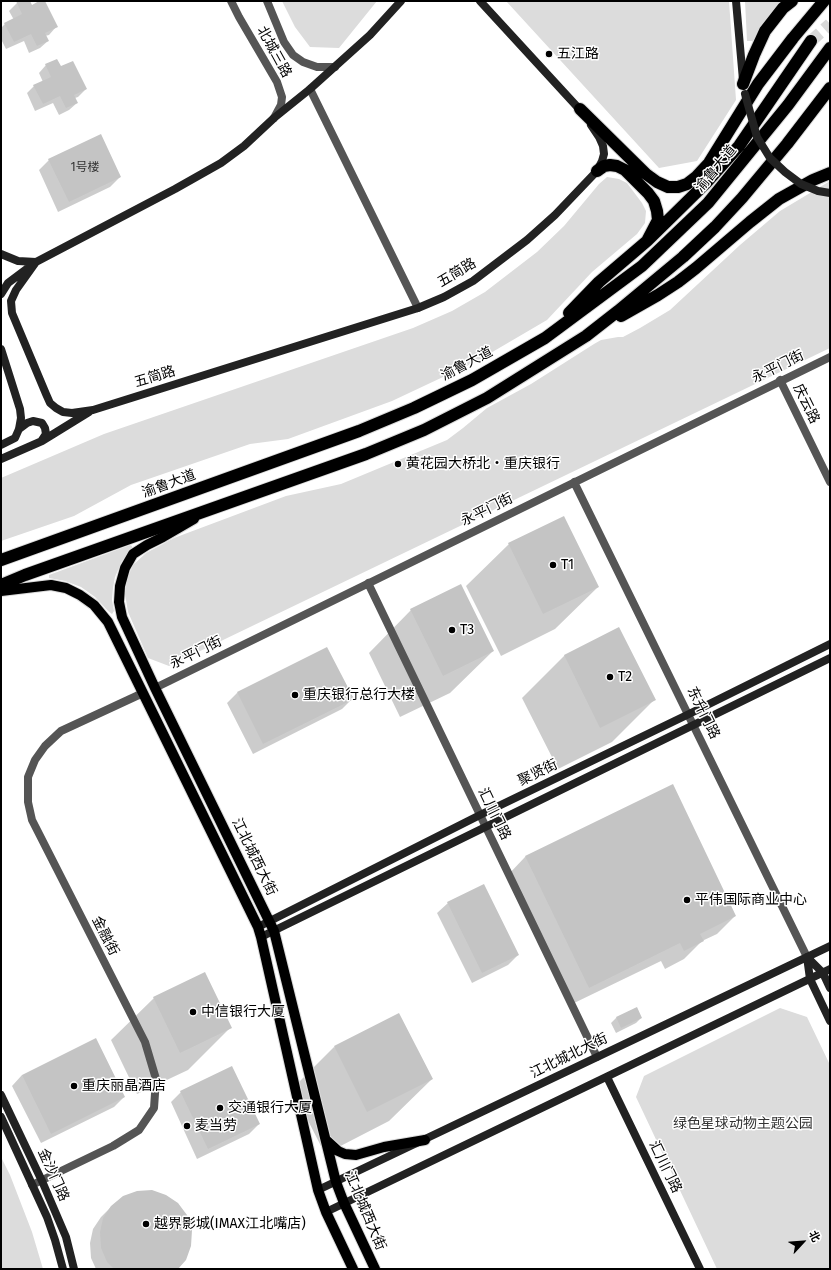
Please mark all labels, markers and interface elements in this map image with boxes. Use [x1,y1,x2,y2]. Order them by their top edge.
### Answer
street label: 北城三路 [253,23,295,81]
place label: 五江路 [557,46,599,62]
marker: 五江路 [544,49,554,59]
street label: 渝鲁大道 [692,142,740,196]
house number: 1号楼 [70,161,100,175]
street label: 五简路 [435,255,479,291]
street label: 渝鲁大道 [438,343,496,385]
street label: 永平门街 [749,347,807,387]
street label: 五简路 [132,363,178,391]
street label: 庆云路 [789,381,823,427]
place label: 黄花园大桥北‧重庆银行 [406,456,560,472]
marker: 黄花园大桥北‧重庆银行 [393,459,403,469]
street label: 渝鲁大道 [140,467,198,501]
street label: 永平门街 [458,490,516,530]
place label: T1 [561,557,574,573]
marker: T1 [548,560,558,570]
place label: T3 [460,622,474,638]
marker: T3 [447,625,457,635]
street label: 永平门街 [167,633,225,673]
place label: T2 [618,669,632,685]
marker: T2 [605,672,615,682]
street label: 东升门路 [683,684,723,742]
place label: 重庆银行总行大楼 [303,687,415,703]
marker: 重庆银行总行大楼 [290,690,300,700]
street label: 聚贤街 [515,756,561,790]
street label: 汇川门路 [474,785,514,843]
street label: 江北城西大街 [228,816,280,898]
place label: 平伟国际商业中心 [695,892,807,908]
marker: 平伟国际商业中心 [682,895,692,905]
street label: 金融街 [88,913,122,959]
place label: 中信银行大厦 [201,1004,285,1020]
marker: 中信银行大厦 [188,1007,198,1017]
street label: 江北城北大街 [528,1030,610,1082]
place label: 重庆丽晶酒店 [82,1078,166,1094]
marker: 重庆丽晶酒店 [69,1081,79,1091]
place label: 交通银行大厦 [228,1100,312,1116]
marker: 交通银行大厦 [215,1103,225,1113]
park label: 绿色星球动物主题公园 [673,1116,813,1132]
place label: 麦当劳 [195,1118,237,1134]
marker: 麦当劳 [182,1121,192,1131]
street label: 汇川门路 [645,1138,685,1196]
street label: 金沙门路 [34,1146,72,1204]
street label: 江北城西大街 [341,1169,389,1253]
place label: 越界影城(IMAX江北嘴店) [154,1216,306,1232]
marker: 越界影城(IMAX江北嘴店) [141,1219,151,1229]
north arrow [783,1222,823,1262]
text: 北 [806,1229,822,1244]

